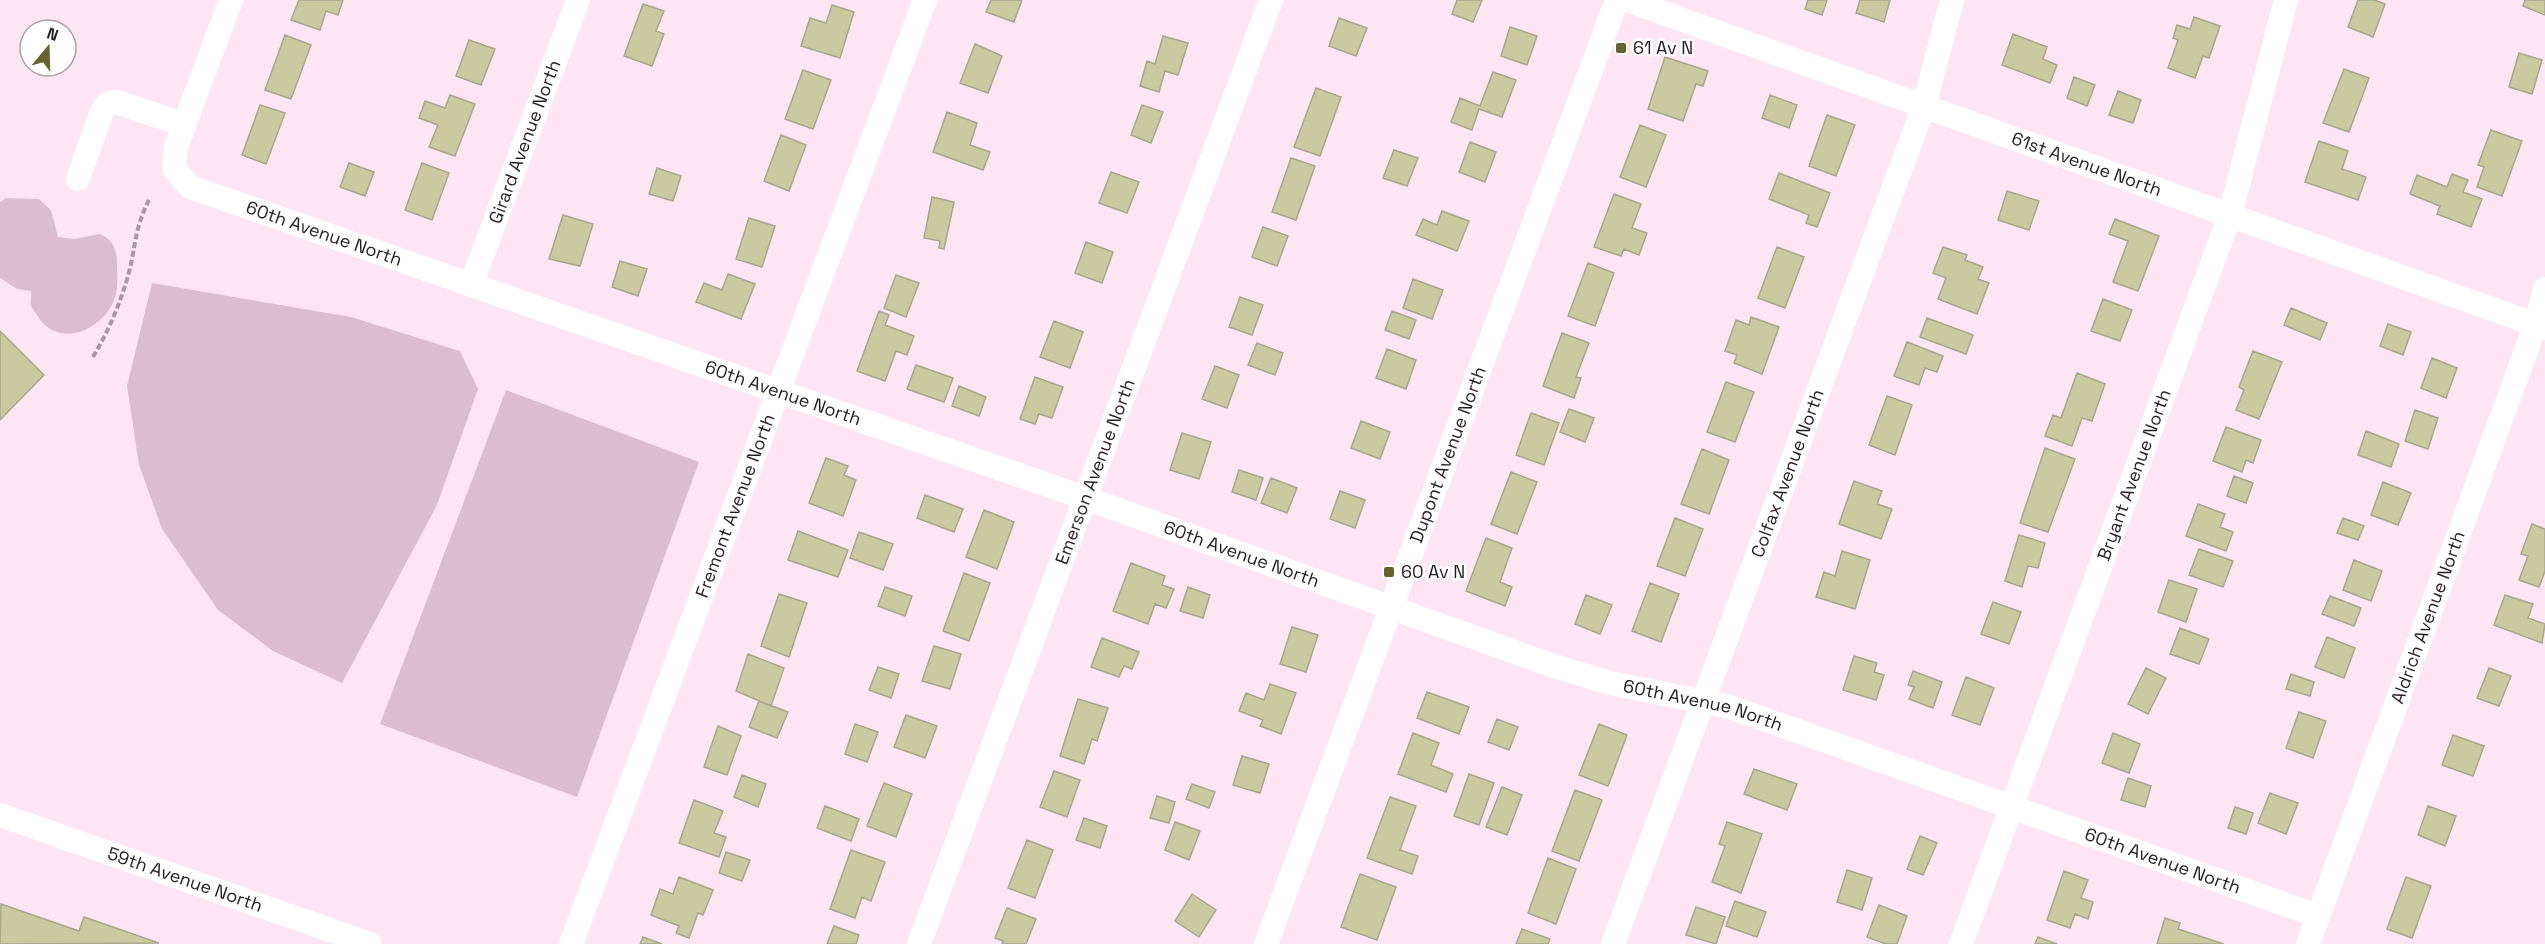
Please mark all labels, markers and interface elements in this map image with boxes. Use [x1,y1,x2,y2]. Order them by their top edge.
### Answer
north arrow [18,18,78,78]
text: N [44,23,61,46]
place label: 61 Av N [1633,36,1693,59]
marker: 61 Av N [1614,41,1628,55]
street label: Girard Avenue North [483,57,565,227]
street label: 61st Avenue North [2008,126,2165,201]
street label: 60th Avenue North [243,195,405,271]
street label: 60th Avenue North [702,355,864,430]
street label: Dupont Avenue North [1404,363,1491,546]
street label: Emerson Avenue North [1050,376,1140,568]
street label: Colfax Avenue North [1745,386,1829,561]
street label: Bryant Avenue North [2092,386,2176,564]
street label: Fremont Avenue North [690,411,780,601]
street label: 60th Avenue North [1161,515,1323,592]
street label: Aldrich Avenue North [2385,528,2470,707]
place label: 60 Av N [1401,560,1465,583]
marker: 60 Av N [1382,565,1396,579]
street label: 60th Avenue North [1621,674,1786,736]
street label: 60th Avenue North [2082,822,2244,899]
street label: 59th Avenue North [104,841,266,917]

